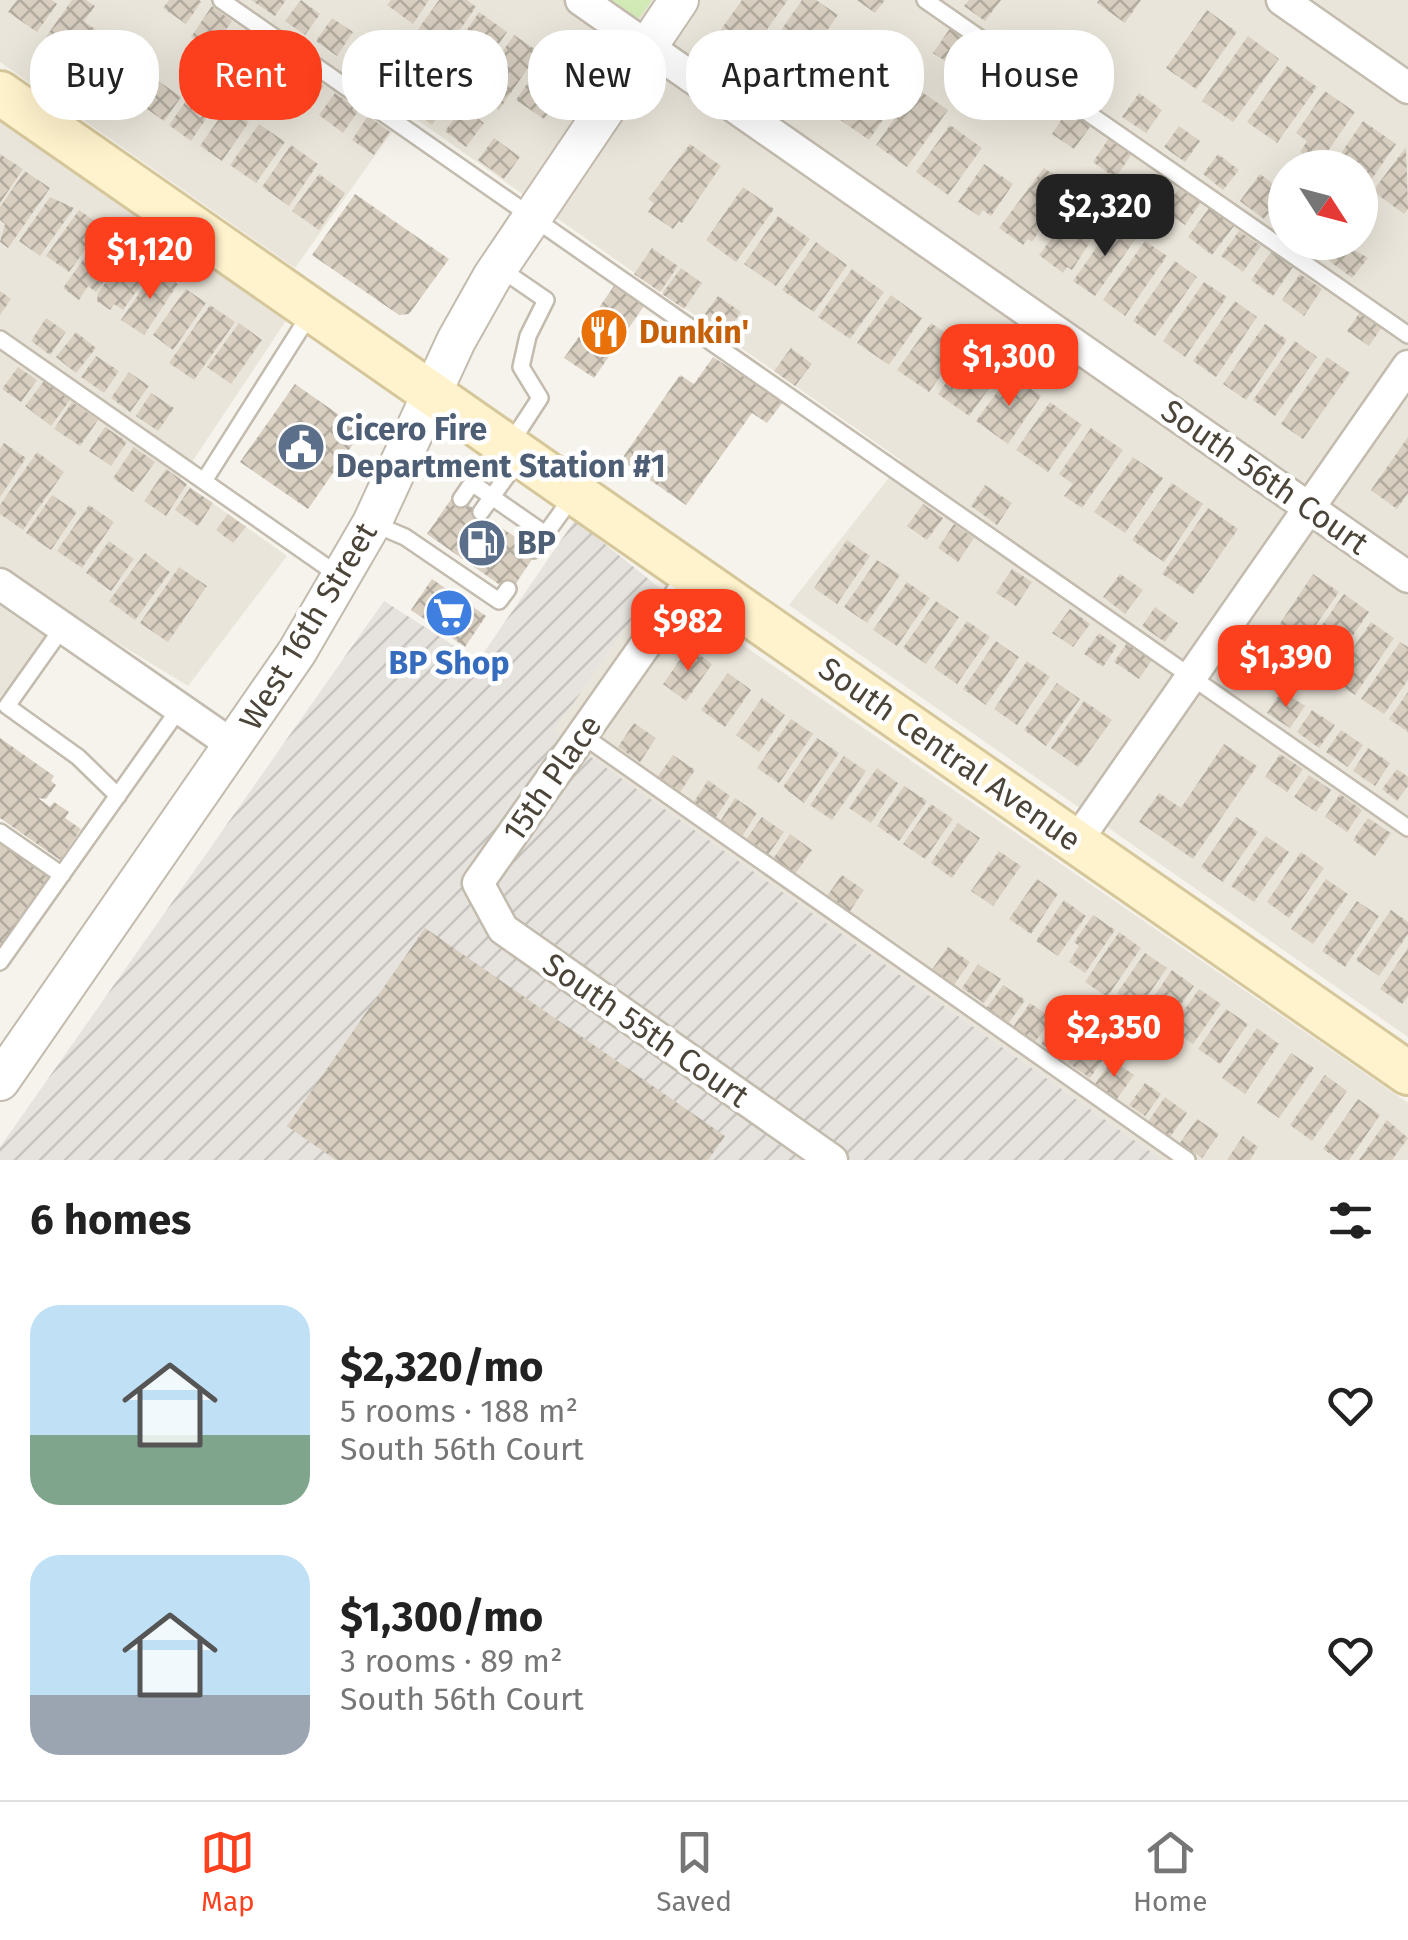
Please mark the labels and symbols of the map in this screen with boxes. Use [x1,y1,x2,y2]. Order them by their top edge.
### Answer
north arrow [1268,150,1378,260]
pin: $2,320 [1024,174,1186,259]
pin: $1,120 [69,217,231,302]
restaurant icon: Dunkin' [578,306,630,358]
place label: Dunkin' [639,313,749,351]
pin: $1,300 [928,324,1090,409]
street label: South 56th Court [1154,391,1376,563]
place label: Cicero Fire Department Station #1 [336,410,666,485]
public building icon: Cicero Fire Department Station #1 [275,421,327,473]
street label: West 16th Street [231,515,385,737]
fuel station icon: BP [456,517,508,569]
place label: BP [517,524,556,562]
supermarket icon: BP Shop [423,587,475,639]
pin: $982 [629,589,747,674]
pin: $1,390 [1205,625,1367,710]
place label: BP Shop [388,644,510,682]
street label: South Central Avenue [812,649,1088,859]
street label: 15th Place [495,708,609,848]
street label: South 55th Court [536,945,757,1115]
pin: $2,350 [1033,995,1195,1080]

